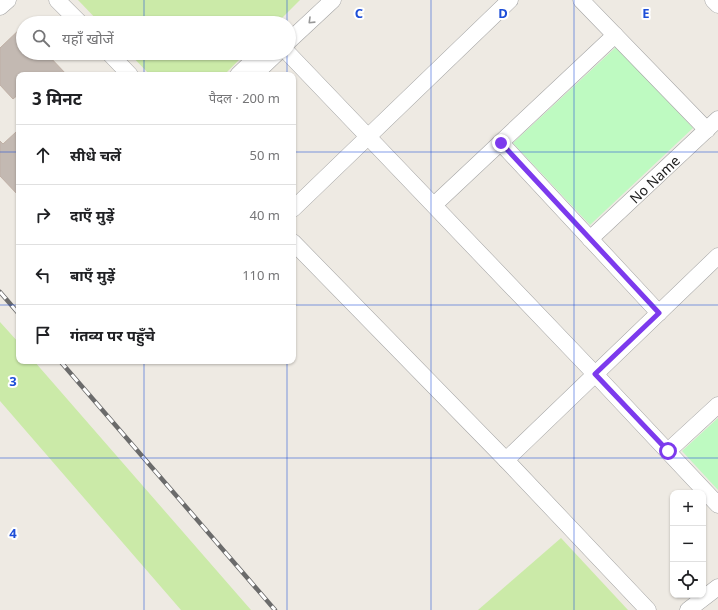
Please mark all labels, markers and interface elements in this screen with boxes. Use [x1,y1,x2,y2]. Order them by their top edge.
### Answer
text: C [355,4,363,22]
text: D [498,4,508,22]
text: E [642,4,650,22]
search box [16,16,296,60]
one-way arrow [308,16,316,24]
icon: search [30,27,52,49]
text: यहाँ खोजें [62,28,114,48]
text: 3 मिनट [32,87,82,110]
text: पैदल · 200 m [209,89,280,107]
route end [492,134,510,152]
icon: ahead [32,144,54,166]
text: सीधे चलें [70,145,121,165]
text: 50 m [250,146,280,164]
street label: No Name [625,151,683,207]
icon: right [32,204,54,226]
text: दाएँ मुड़ें [70,205,114,225]
text: 40 m [250,206,280,224]
icon: left [32,264,54,286]
text: बाएँ मुड़ें [70,265,115,285]
text: 110 m [242,266,280,284]
icon: arrive [32,324,54,346]
text: गंतव्य पर पहुँचे [70,325,155,345]
text: 3 [9,372,17,390]
route start [659,442,677,460]
map controls [670,490,706,598]
button: + [670,490,706,526]
text: 4 [9,524,17,542]
button: − [670,526,706,562]
button: locate [670,562,706,598]

